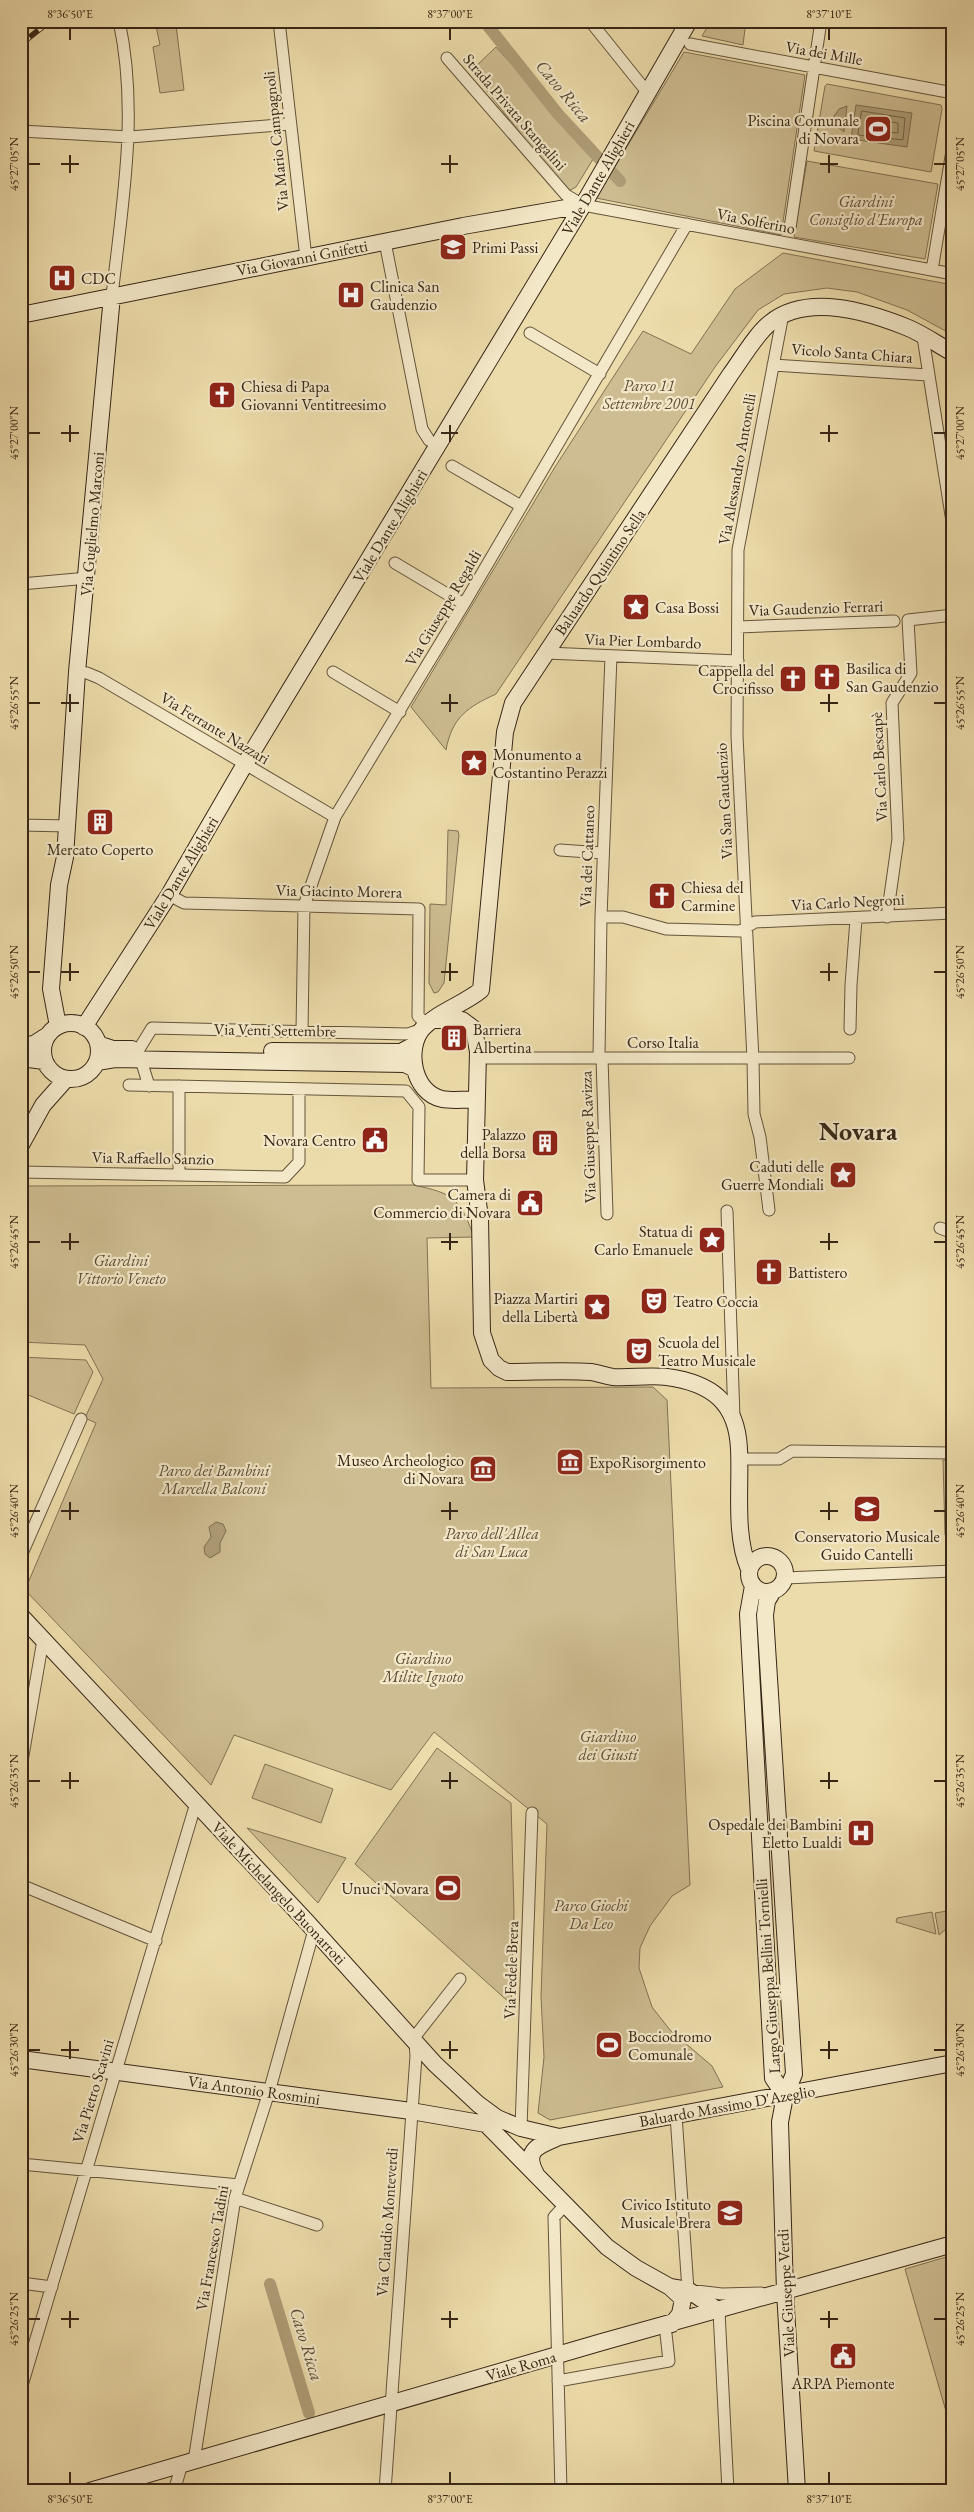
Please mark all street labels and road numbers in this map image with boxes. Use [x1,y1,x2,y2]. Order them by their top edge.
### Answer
street label: Via dei Mille [784,36,864,70]
street label: Strada Privata Stangalini [458,49,572,175]
street label: Via Mario Campagnoli [258,70,294,212]
street label: Viale Dante Alighieri [557,117,639,239]
street label: Via Solferino [715,203,797,239]
street label: Via Giovanni Gnifetti [235,235,370,281]
street label: Vicolo Santa Chiara [791,338,914,368]
street label: Via Alessandro Antonelli [713,391,761,546]
street label: Via Guglielmo Marconi [75,451,109,597]
street label: Viale Dante Alighieri [348,465,432,587]
street label: Baluardo Quintino Sella [550,504,650,639]
street label: Via Giuseppe Regaldi [400,546,486,670]
street label: Via Gaudenzio Ferrari [748,595,884,621]
street label: Via Pier Lombardo [584,628,702,654]
street label: Via Ferrante Nazzari [156,687,274,769]
street label: Via Carlo Bescapè [866,712,892,822]
street label: Via San Gaudenzio [710,742,738,860]
street label: Via dei Cattaneo [575,805,599,907]
street label: Viale Dante Alighieri [139,812,223,934]
street label: Via Giacinto Morera [276,879,403,903]
street label: Via Carlo Negroni [791,889,905,915]
street label: Via Venti Settembre [214,1018,336,1042]
street label: Corso Italia [627,1032,700,1053]
street label: Via Giuseppe Ravizza [575,1070,601,1203]
street label: Via Raffaello Sanzio [92,1146,214,1170]
street label: Viale Michelangelo Buonarroti [207,1817,351,1969]
street label: Largo Giuseppa Bellini Tornielli [751,1878,785,2074]
street label: Via Fedele Brera [499,1920,523,2019]
street label: Via Pietro Scavini [67,2036,119,2145]
street label: Via Antonio Rosmini [187,2070,321,2110]
street label: Baluardo Massimo D'Azeglio [637,2080,817,2132]
street label: Via Claudio Monteverdi [371,2147,403,2297]
street label: Via Francesco Tadini [191,2184,233,2312]
street label: Viale Giuseppe Verdi [772,2228,800,2358]
street label: Viale Roma [483,2346,559,2386]

